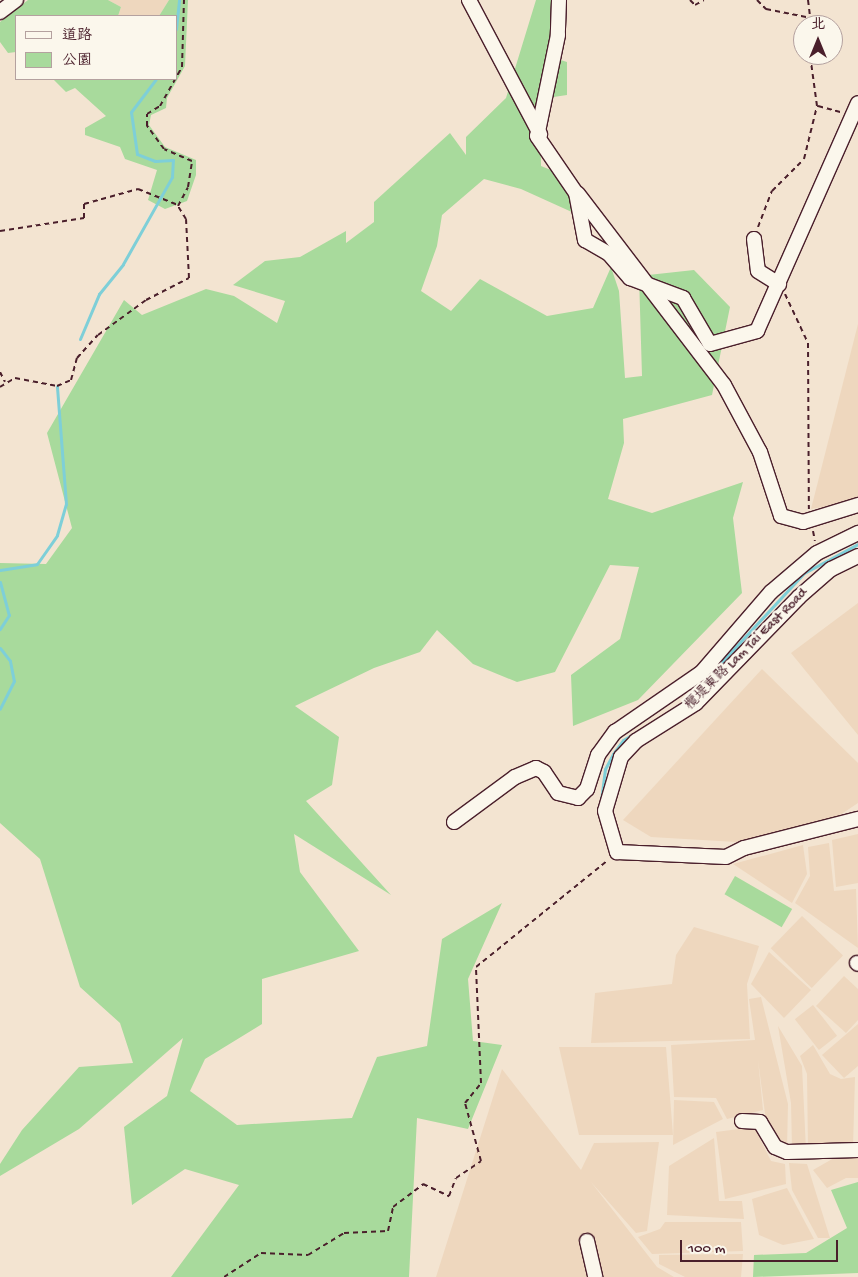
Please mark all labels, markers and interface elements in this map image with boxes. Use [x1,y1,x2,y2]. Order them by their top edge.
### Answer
legend [15,15,178,80]
north arrow [793,15,843,65]
text: 北 [811,17,825,34]
text: 道路 [62,27,92,45]
text: 公園 [62,52,92,70]
street label: 欖堤東路 Lam Tai East Road [682,585,812,715]
scale bar [683,1230,840,1262]
text: 100 m [688,1240,725,1258]

